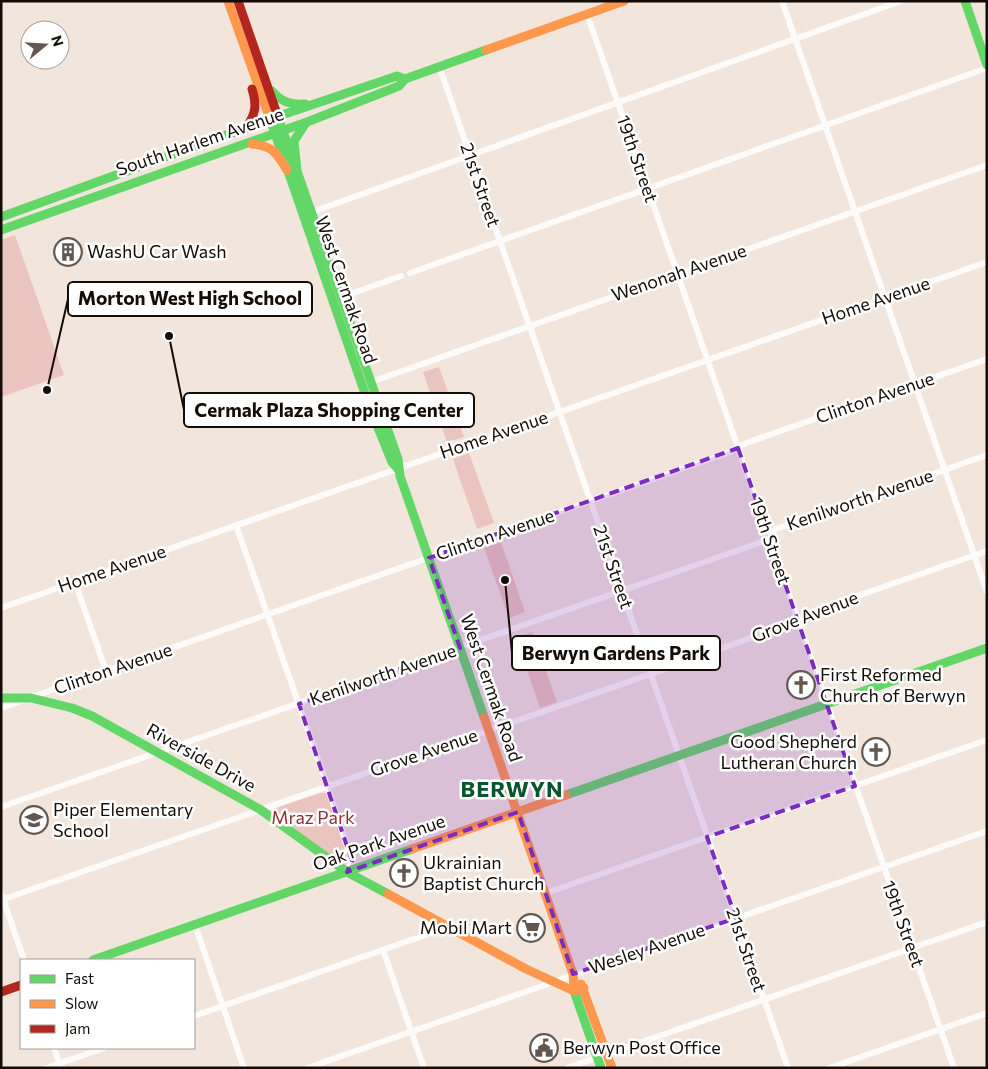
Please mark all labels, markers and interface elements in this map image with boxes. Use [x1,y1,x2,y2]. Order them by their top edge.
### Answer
north arrow [20,20,70,70]
text: N [48,33,68,48]
street label: South Harlem Avenue [113,102,286,180]
street label: 19th Street [613,112,663,205]
street label: 21st Street [456,140,506,230]
street label: West Cermak Road [311,213,383,367]
building icon: WashU Car Wash [53,237,83,267]
street label: Wenonah Avenue [608,239,749,305]
place label: WashU Car Wash [87,240,227,262]
street label: Home Avenue [819,271,933,329]
callout: Morton West High School [68,282,312,316]
text: Morton West High School [78,286,302,309]
street label: Clinton Avenue [813,367,937,428]
callout: Cermak Plaza Shopping Center [184,393,474,427]
text: Cermak Plaza Shopping Center [194,398,464,421]
street label: Home Avenue [437,405,551,463]
street label: Kenilworth Avenue [783,464,936,534]
street label: 19th Street [746,494,796,587]
street label: Clinton Avenue [433,504,557,565]
street label: 21st Street [589,522,639,612]
street label: Home Avenue [55,539,169,597]
street label: Grove Avenue [748,586,861,646]
street label: West Cermak Road [456,611,528,765]
callout: Berwyn Gardens Park [512,636,720,670]
street label: Clinton Avenue [51,638,175,699]
street label: Kenilworth Avenue [306,639,459,709]
text: Berwyn Gardens Park [522,641,710,664]
place label: First Reformed Church of Berwyn [820,663,966,706]
church icon: First Reformed Church of Berwyn [786,670,816,700]
street label: Riverside Drive [143,718,260,796]
street label: Grove Avenue [367,723,480,781]
place label: Good Shepherd Lutheran Church [720,730,857,773]
church icon: Good Shepherd Lutheran Church [861,737,891,767]
district label: BERWYN [461,775,563,802]
place label: Piper Elementary School [53,798,193,841]
school or university icon: Piper Elementary School [19,805,49,835]
park label: Mraz Park [271,806,355,828]
street label: Oak Park Avenue [310,809,448,875]
place label: Ukrainian Baptist Church [423,851,544,894]
church icon: Ukrainian Baptist Church [389,858,419,888]
street label: 19th Street [878,877,930,970]
street label: 21st Street [722,905,772,995]
supermarket icon: Mobil Mart [516,913,546,943]
place label: Mobil Mart [420,916,512,938]
street label: Wesley Avenue [586,918,708,978]
legend [20,959,195,1049]
text: Fast [65,969,94,987]
text: Slow [65,994,98,1012]
text: Jam [65,1019,90,1037]
public building icon: Berwyn Post Office [529,1033,559,1063]
place label: Berwyn Post Office [563,1036,721,1058]

